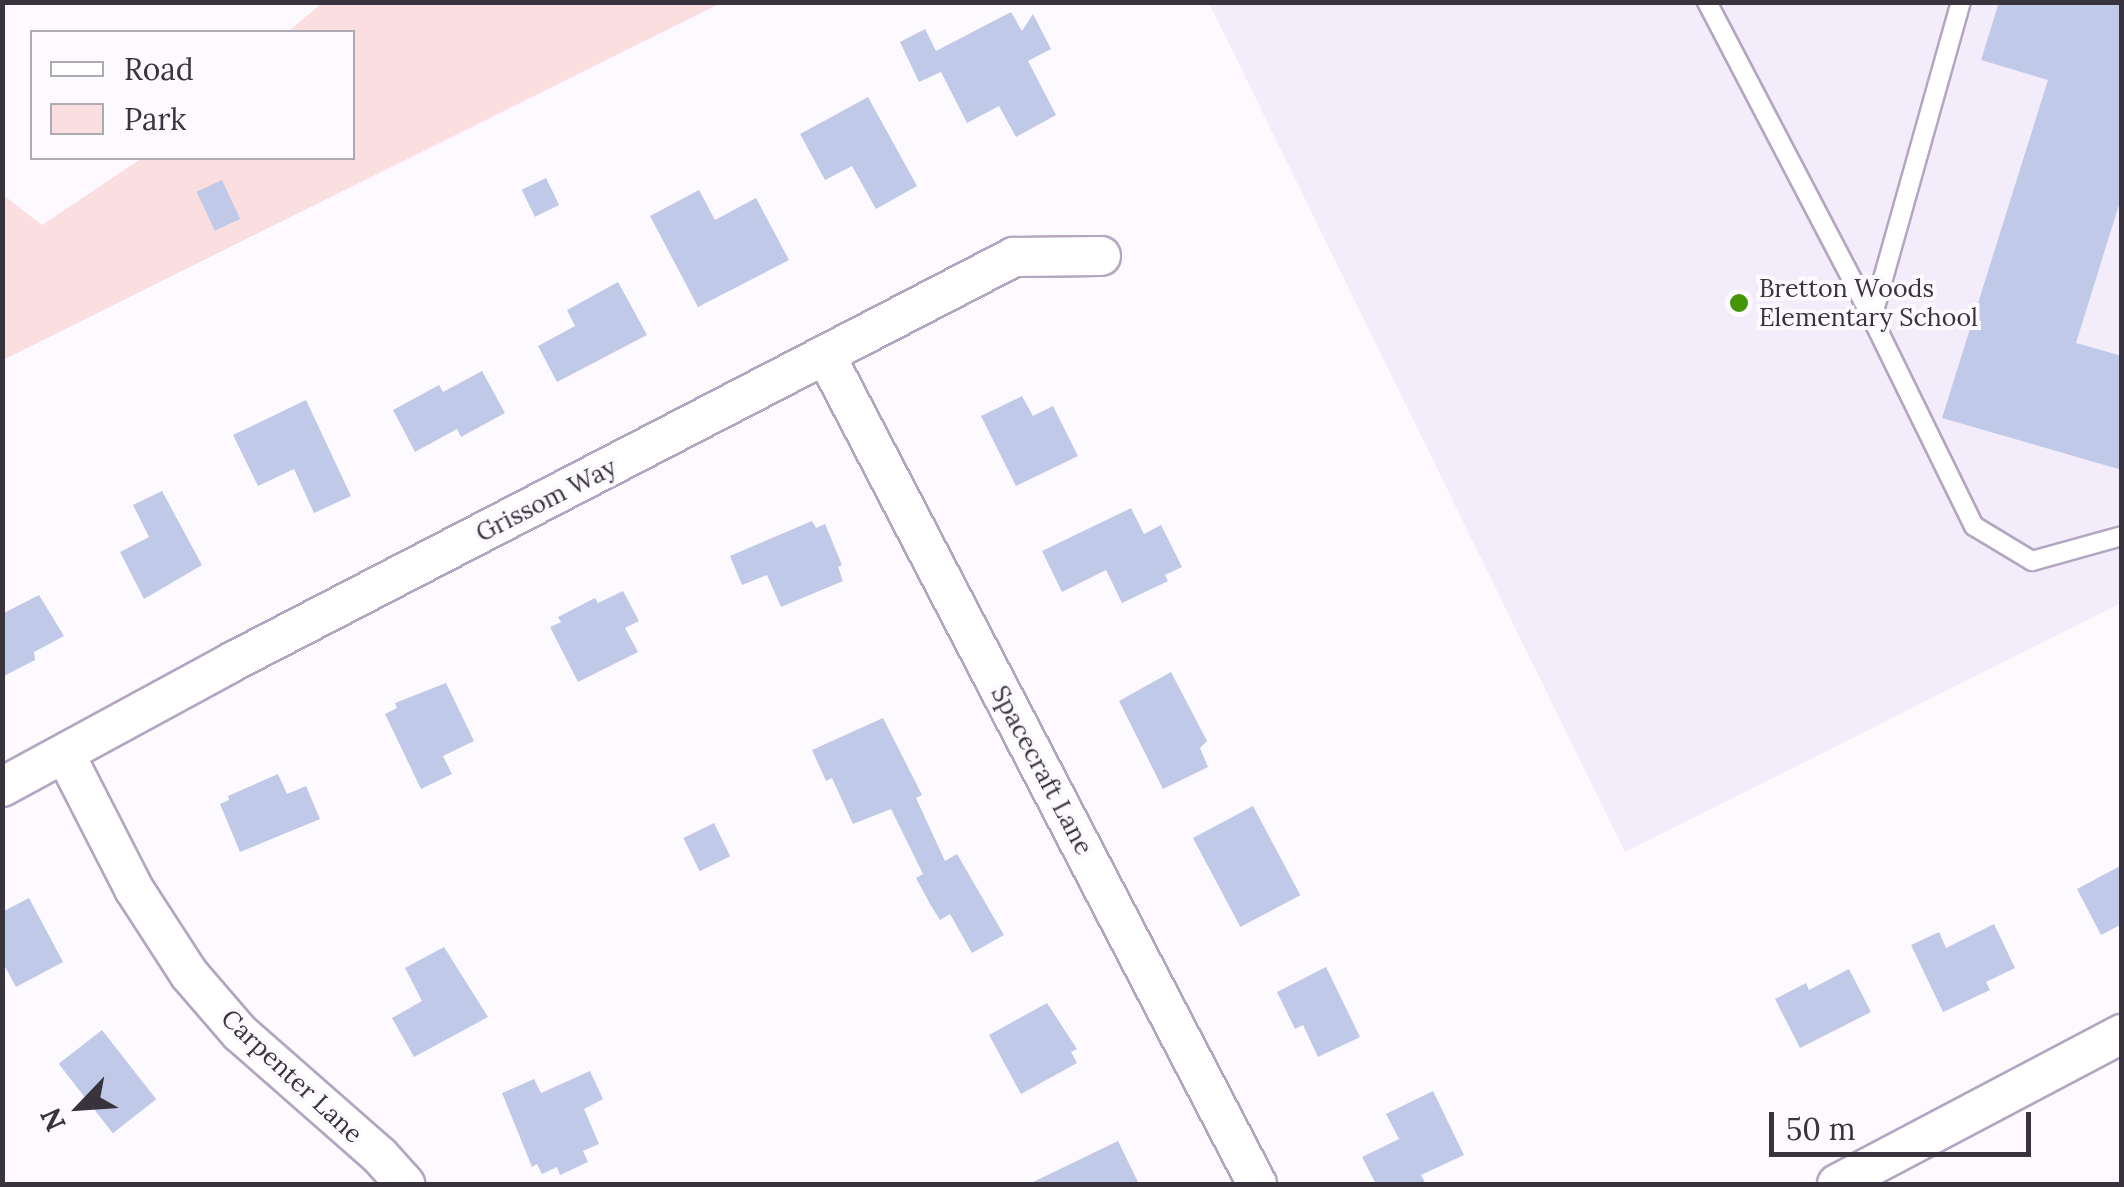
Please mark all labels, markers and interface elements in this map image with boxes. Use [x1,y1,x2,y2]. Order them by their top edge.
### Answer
legend [30,30,355,160]
text: Road [124,50,194,88]
text: Park [124,100,186,138]
place label: Bretton Woods Elementary School [1759,274,1978,333]
marker: Bretton Woods Elementary School [1728,292,1750,314]
street label: Grissom Way [471,452,621,548]
street label: Spacecraft Lane [985,680,1099,860]
street label: Carpenter Lane [215,1003,369,1149]
north arrow [30,1057,130,1157]
scale bar [1774,1092,2036,1154]
text: N [32,1102,74,1137]
text: 50 m [1786,1110,1856,1148]

